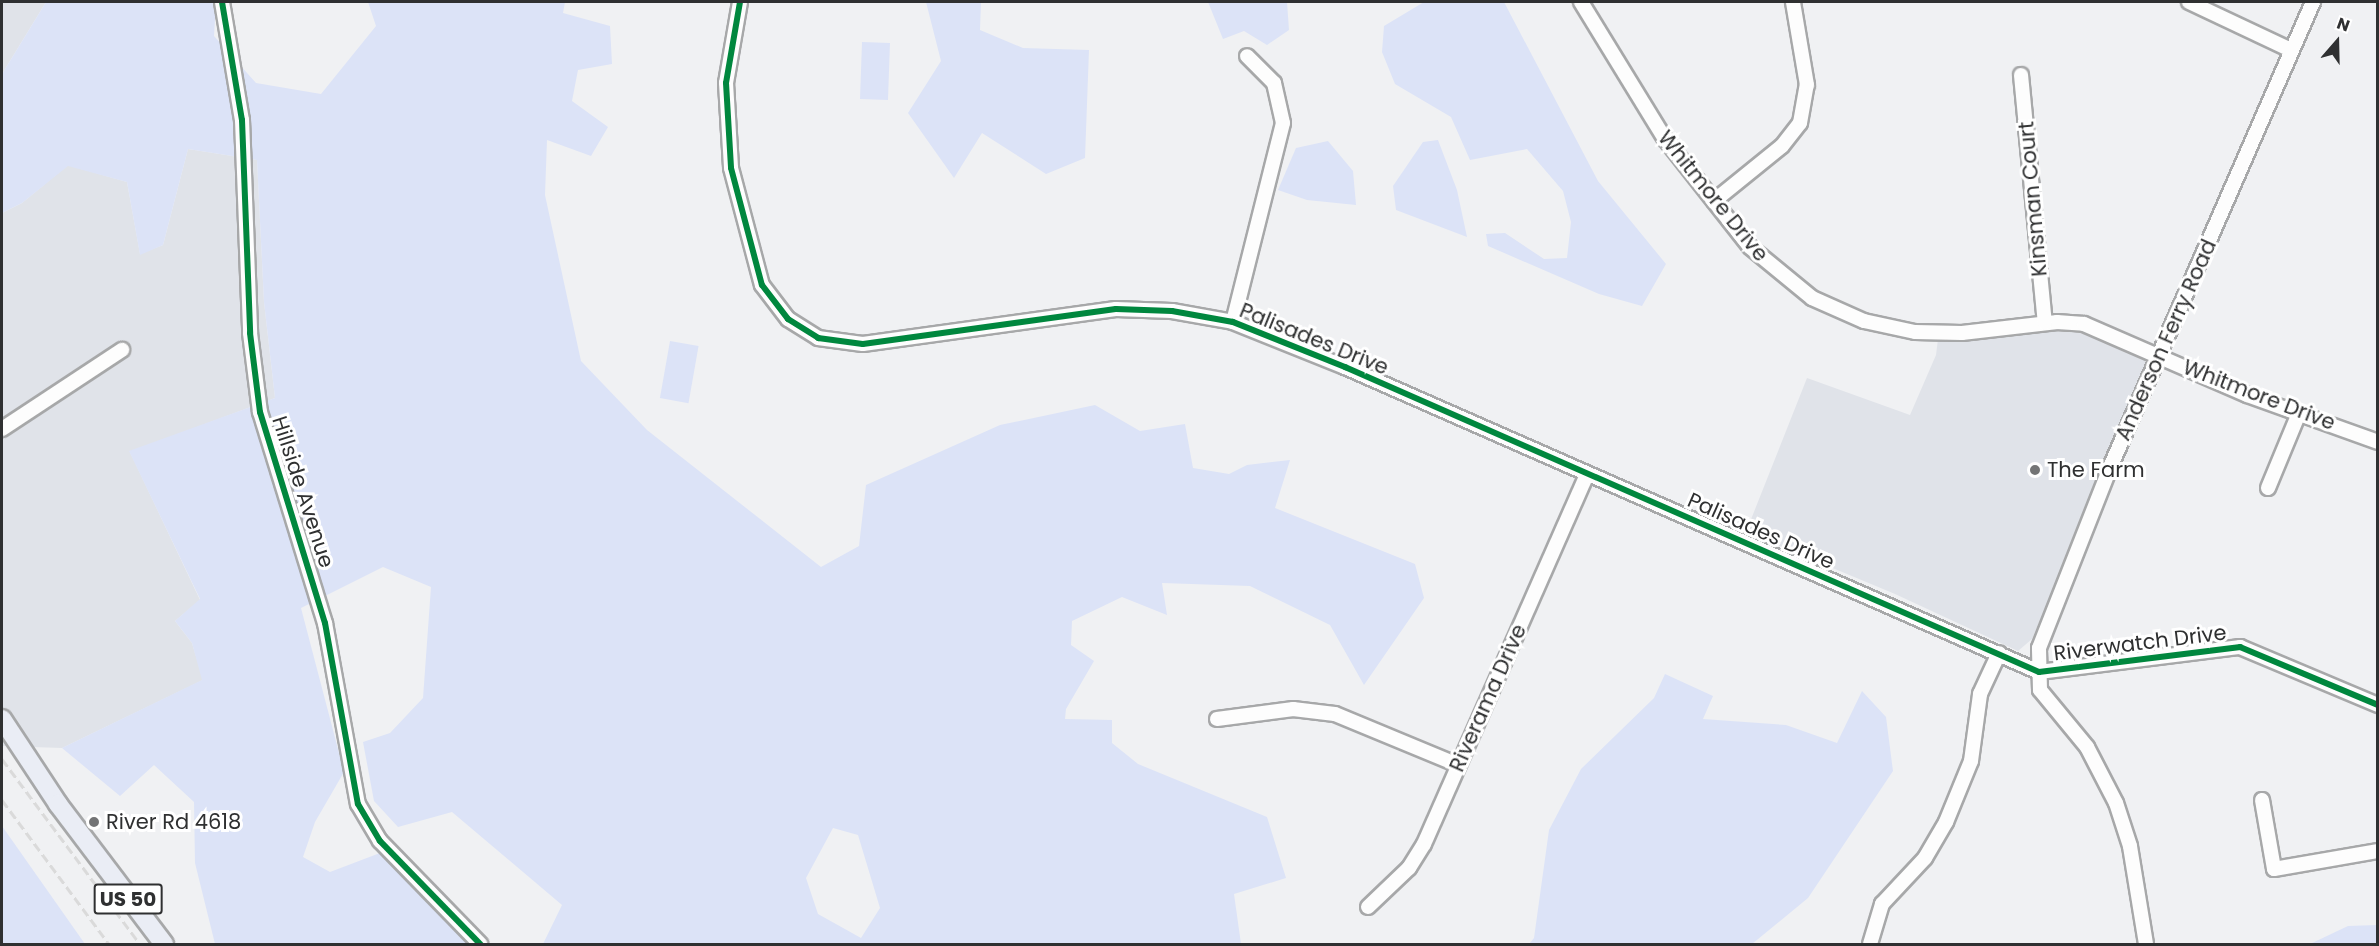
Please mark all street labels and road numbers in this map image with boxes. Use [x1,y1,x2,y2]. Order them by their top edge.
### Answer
street label: Kinsman Court [2014,120,2052,278]
street label: Whitmore Drive [1653,126,1773,266]
street label: Anderson Ferry Road [2110,236,2222,444]
street label: Palisades Drive [1236,298,1392,380]
street label: Whitmore Drive [2179,354,2339,436]
street label: Hillside Avenue [267,413,339,571]
street label: Palisades Drive [1684,487,1838,575]
street label: Riverama Drive [1444,620,1532,776]
street label: Riverwatch Drive [2052,620,2228,666]
road number: US 50 [94,882,162,916]

